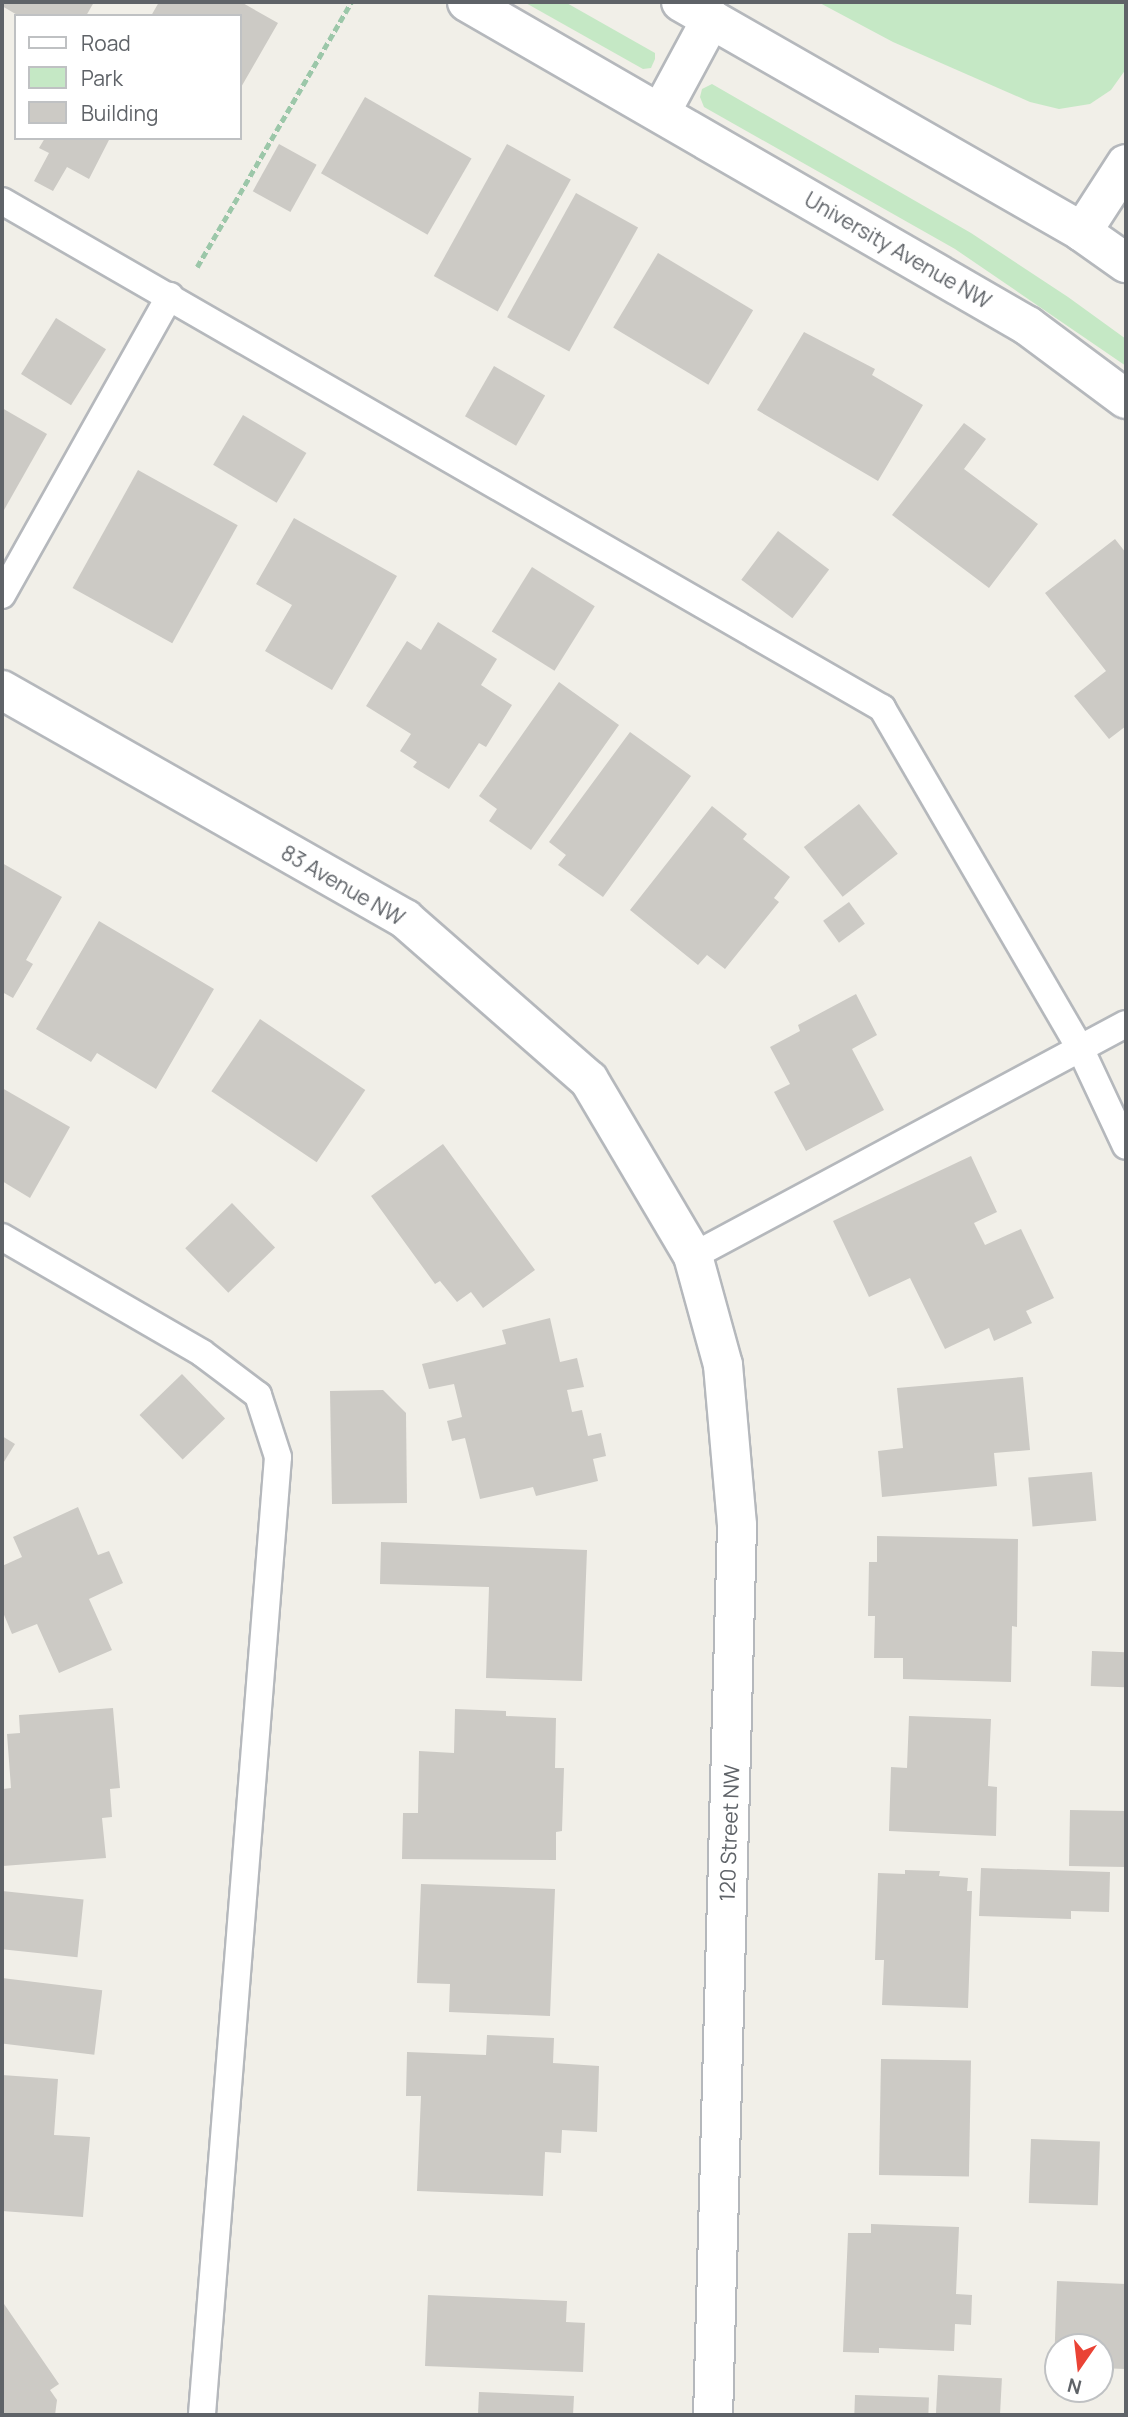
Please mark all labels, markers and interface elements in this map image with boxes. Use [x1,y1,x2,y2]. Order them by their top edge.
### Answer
legend [14,14,242,140]
text: Road [81,29,131,57]
text: Park [81,64,123,92]
text: Building [81,99,158,127]
street label: University Avenue NW [800,186,996,314]
street label: 83 Avenue NW [277,840,409,930]
street label: 120 Street NW [714,1764,744,1902]
north arrow [1044,2333,1114,2403]
text: N [1065,2372,1084,2401]

